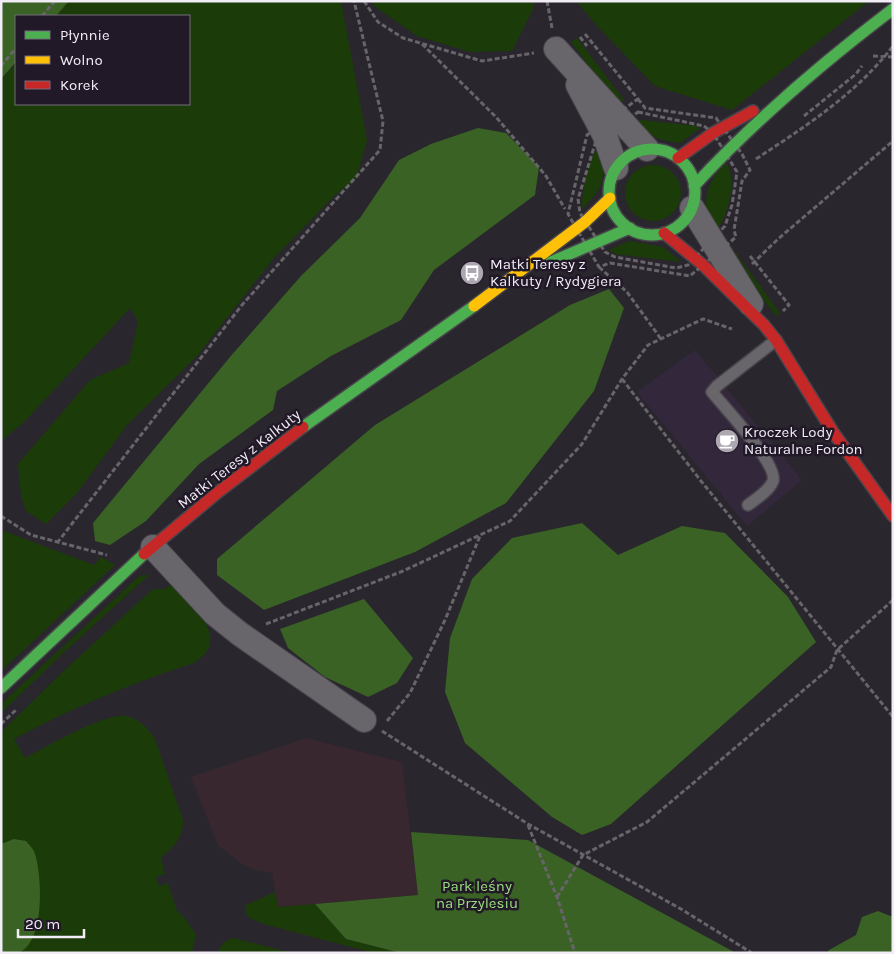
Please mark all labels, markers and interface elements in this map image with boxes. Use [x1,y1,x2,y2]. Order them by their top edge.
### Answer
legend [15,15,190,105]
text: Płynnie [60,26,110,44]
text: Wolno [60,51,103,69]
text: Korek [60,76,99,94]
place label: Matki Teresy z Kalkuty / Rydygiera [490,255,622,290]
bus stop icon: Matki Teresy z Kalkuty / Rydygiera [459,260,485,286]
street label: Matki Teresy z Kalkuty [174,405,304,513]
place label: Kroczek Lody Naturalne Fordon [744,423,863,458]
cafe icon: Kroczek Lody Naturalne Fordon [714,428,740,454]
park label: Park leśny na Przylesiu [436,877,518,912]
scale bar [18,906,84,938]
text: 20 m [25,915,60,933]

